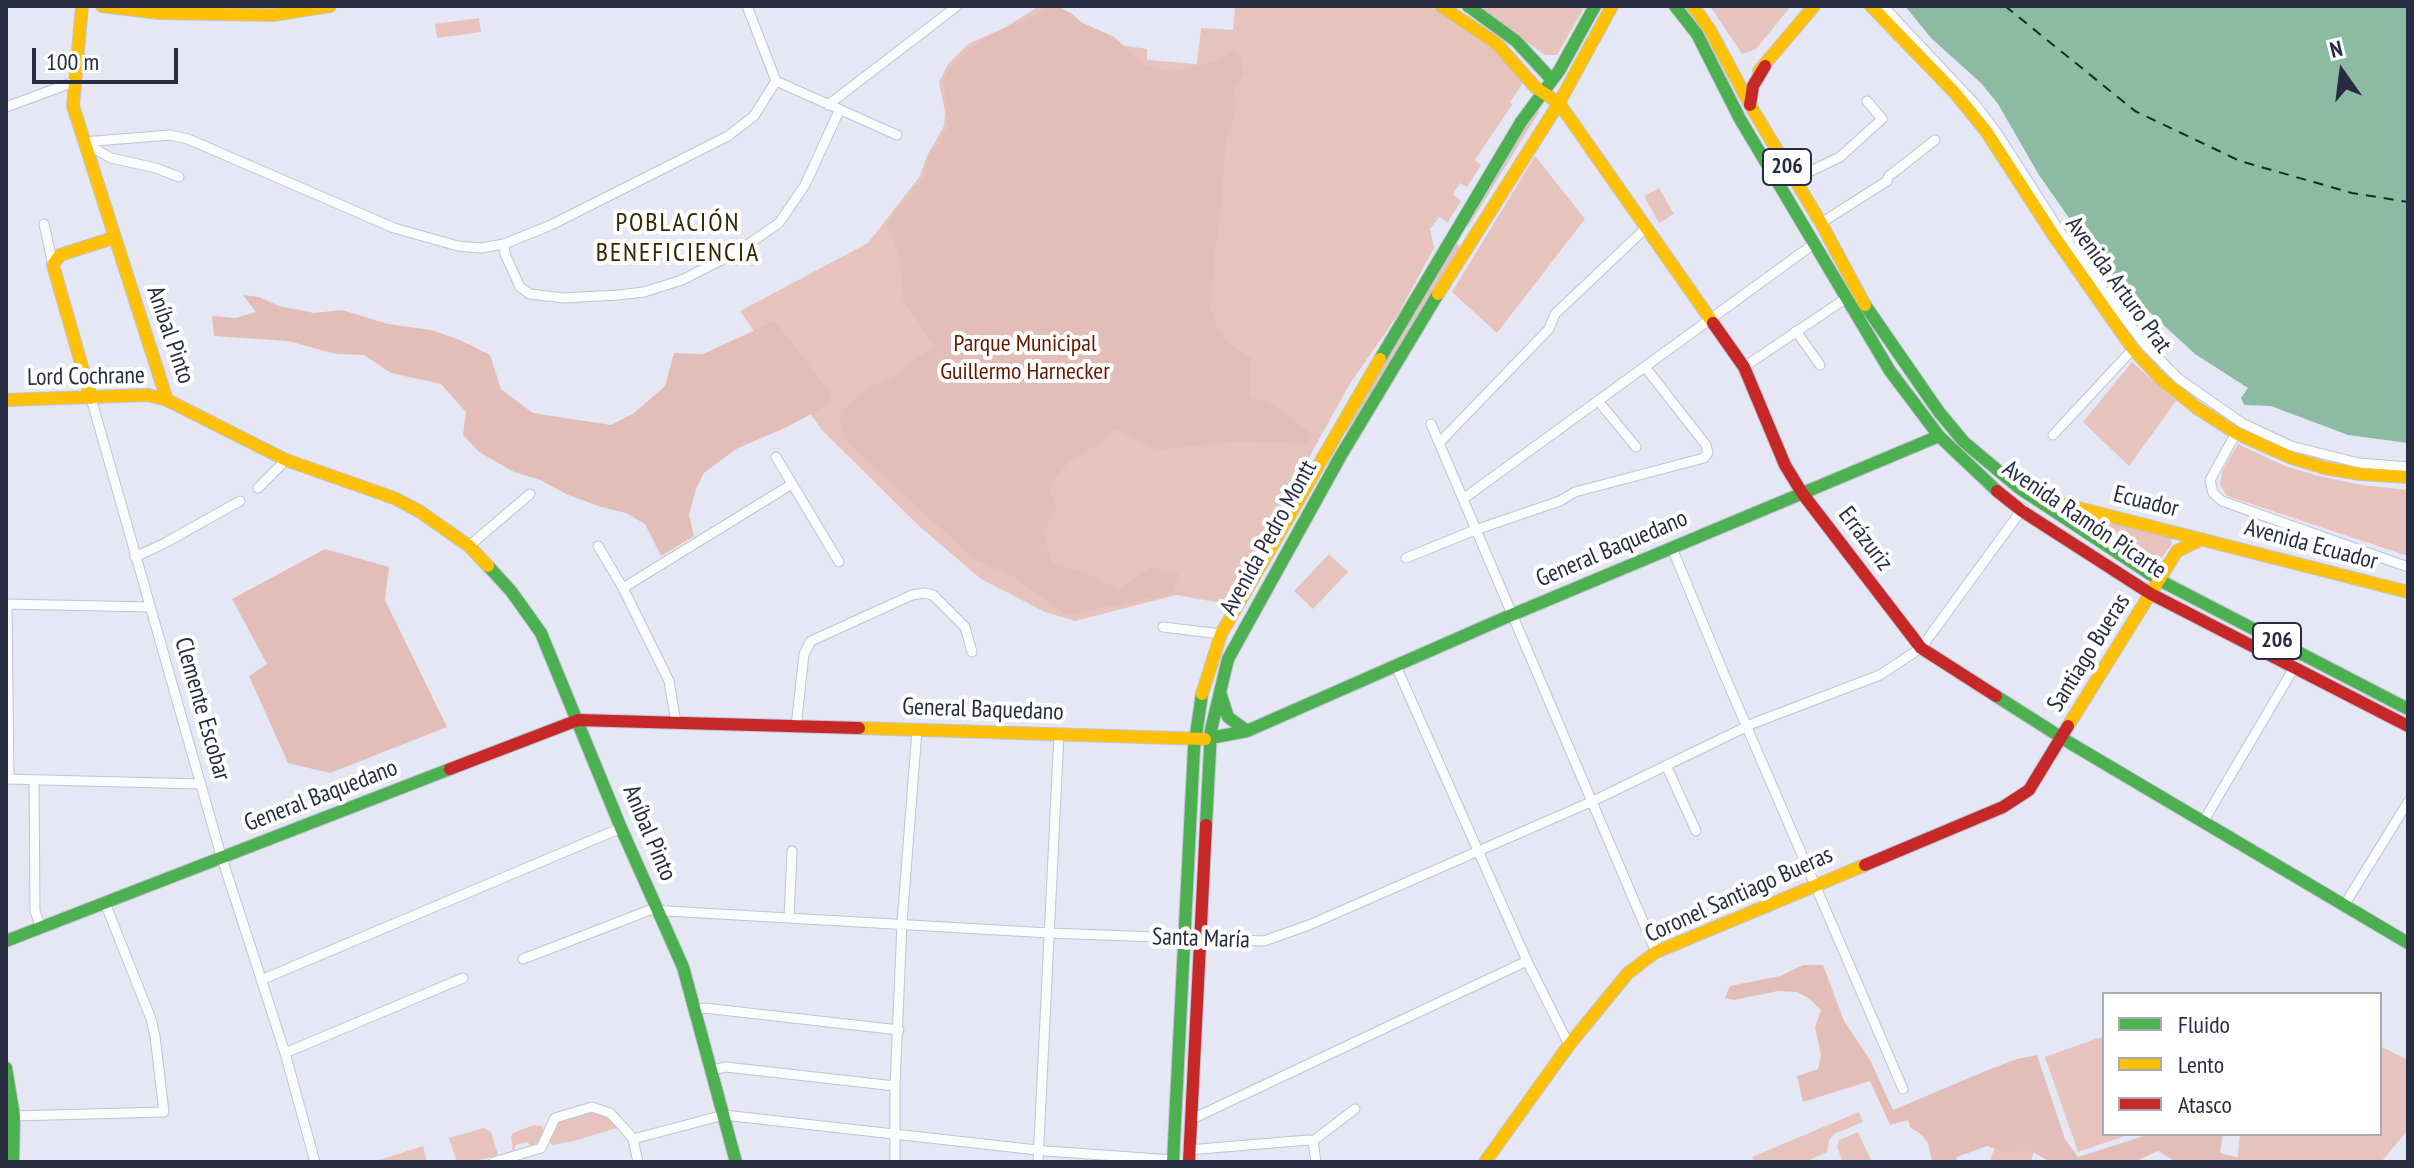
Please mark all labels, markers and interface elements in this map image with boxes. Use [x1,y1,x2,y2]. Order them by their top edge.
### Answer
scale bar [36,32,182,82]
north arrow [2302,32,2382,112]
text: N [2327,34,2345,64]
text: 100 m [46,46,99,77]
road number: 206 [1763,149,1811,185]
district label: POBLACIÓN BENEFICIENCIA [596,208,760,270]
street label: Avenida Arturo Prat [2059,211,2177,359]
street label: Aníbal Pinto [140,282,200,388]
park label: Parque Municipal Guillermo Harnecker [940,330,1110,386]
street label: Lord Cochrane [27,362,145,392]
street label: Avenida Ramón Picarte [1997,455,2171,585]
street label: Avenida Pedro Montt [1215,456,1323,620]
street label: Ecuador [2110,480,2182,524]
street label: Errázuriz [1832,501,1898,577]
street label: General Baquedano [1532,504,1692,594]
street label: Avenida Ecuador [2241,513,2381,577]
street label: Santiago Bueras [2041,589,2137,717]
road number: 206 [2253,623,2301,659]
street label: Clemente Escobar [168,634,236,784]
street label: General Baquedano [902,693,1064,727]
street label: General Baquedano [240,754,402,838]
street label: Aníbal Pinto [616,781,682,885]
street label: Coronel Santiago Bueras [1641,841,1837,949]
street label: Santa María [1152,923,1250,955]
legend [2102,992,2382,1136]
text: Fluido [2178,1009,2230,1040]
text: Lento [2178,1049,2224,1080]
text: Atasco [2178,1089,2232,1120]

